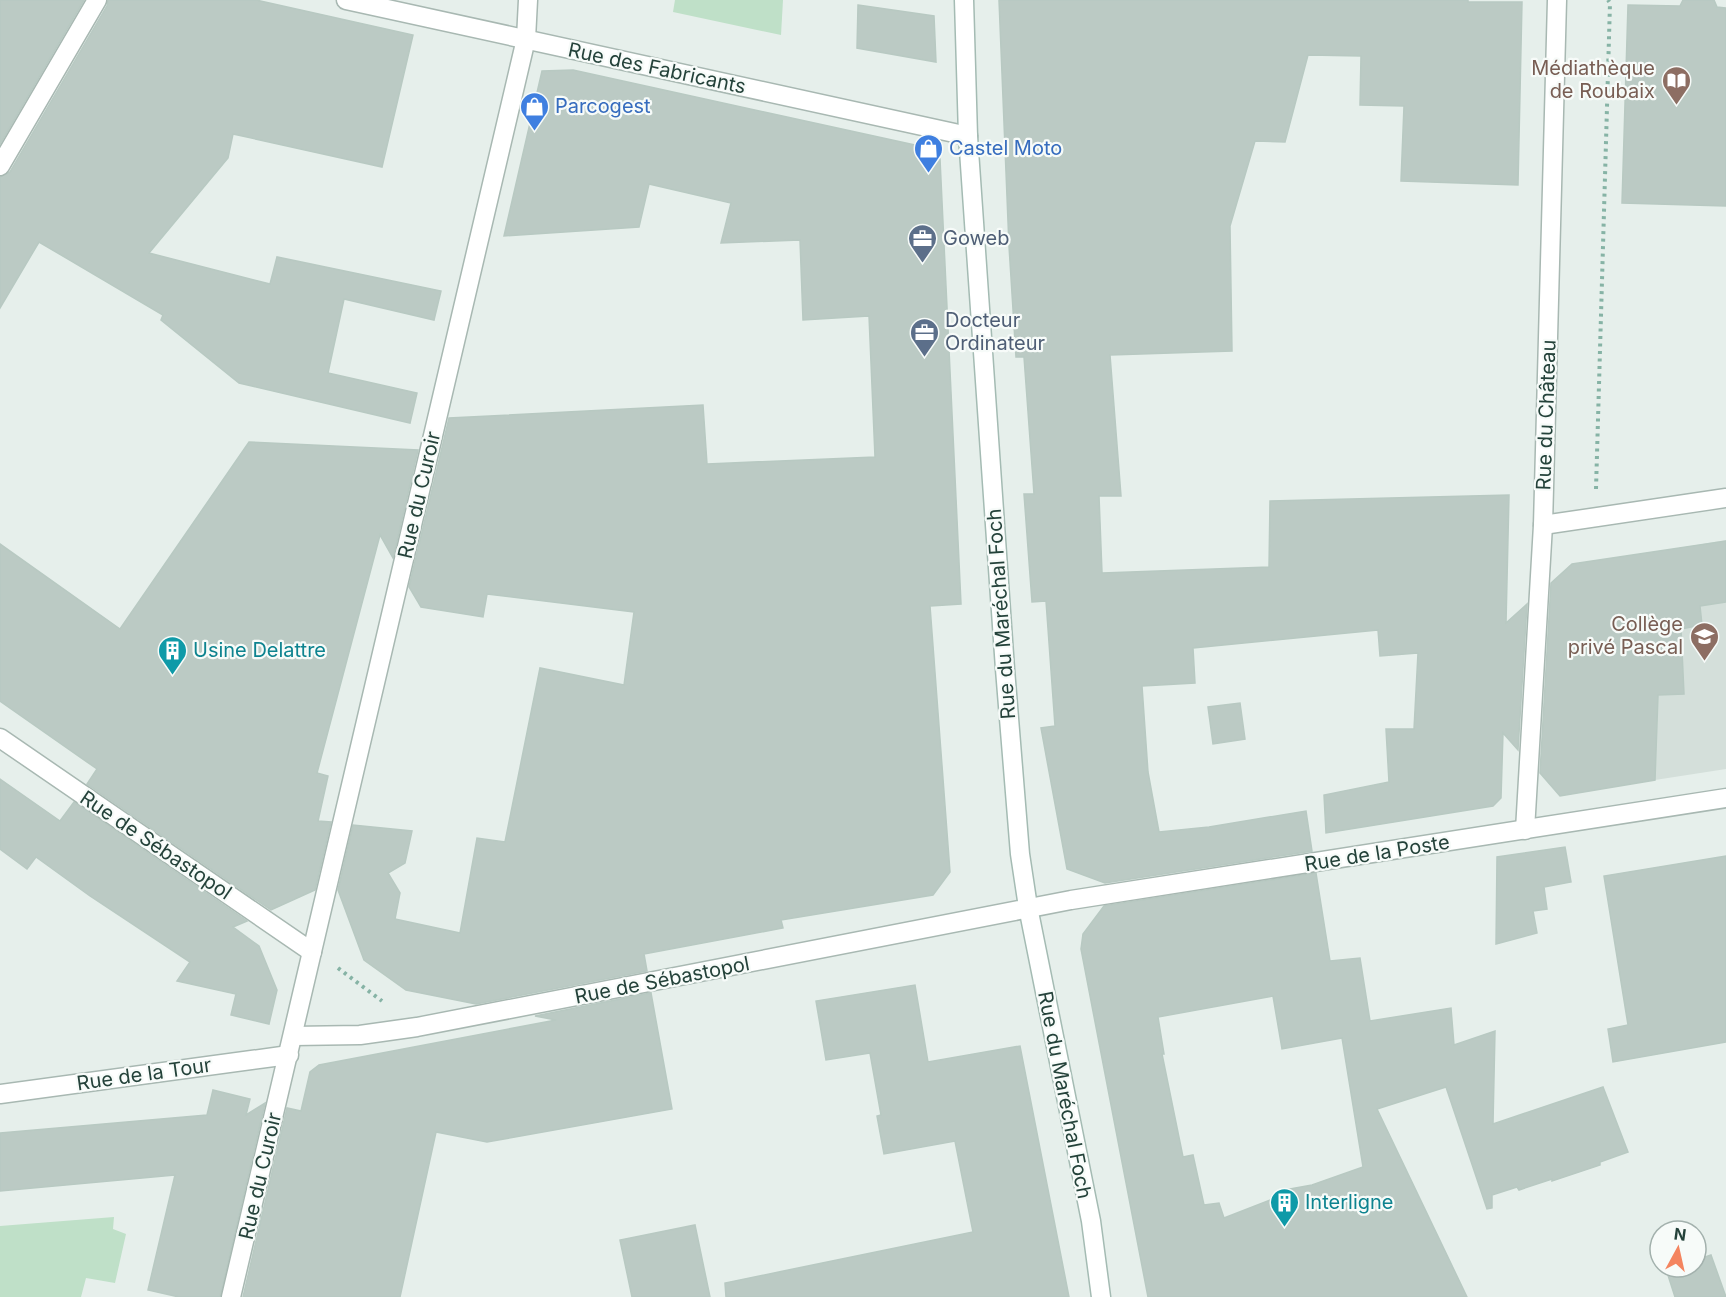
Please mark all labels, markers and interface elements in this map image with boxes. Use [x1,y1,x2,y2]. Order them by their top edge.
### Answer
street label: Rue des Fabricants [566,37,748,99]
place label: Médiathèque de Roubaix [1531,56,1655,103]
library icon: Médiathèque de Roubaix [1660,64,1692,106]
shop icon: Parcogest [518,90,550,132]
place label: Parcogest [555,94,651,118]
shop icon: Castel Moto [912,132,944,174]
place label: Castel Moto [949,136,1062,160]
office icon: Goweb [906,222,938,264]
place label: Goweb [943,226,1009,250]
place label: Docteur Ordinateur [945,308,1045,355]
office icon: Docteur Ordinateur [908,316,940,358]
street label: Rue du Château [1531,339,1561,491]
street label: Rue du Curoir [393,429,445,561]
street label: Rue du Maréchal Foch [982,508,1020,720]
place label: Collège privé Pascal [1568,612,1683,659]
school or university icon: Collège privé Pascal [1688,620,1720,662]
building icon: Usine Delattre [156,634,188,676]
place label: Usine Delattre [193,638,326,662]
street label: Rue de Sébastopol [76,785,236,905]
street label: Rue de la Poste [1303,830,1451,876]
street label: Rue de Sébastopol [573,951,751,1009]
street label: Rue du Maréchal Foch [1033,989,1097,1201]
street label: Rue de la Tour [75,1053,213,1095]
street label: Rue du Curoir [234,1110,286,1242]
building icon: Interligne [1268,1186,1300,1228]
place label: Interligne [1305,1190,1393,1214]
north arrow [1648,1219,1708,1279]
text: N [1673,1223,1688,1245]

